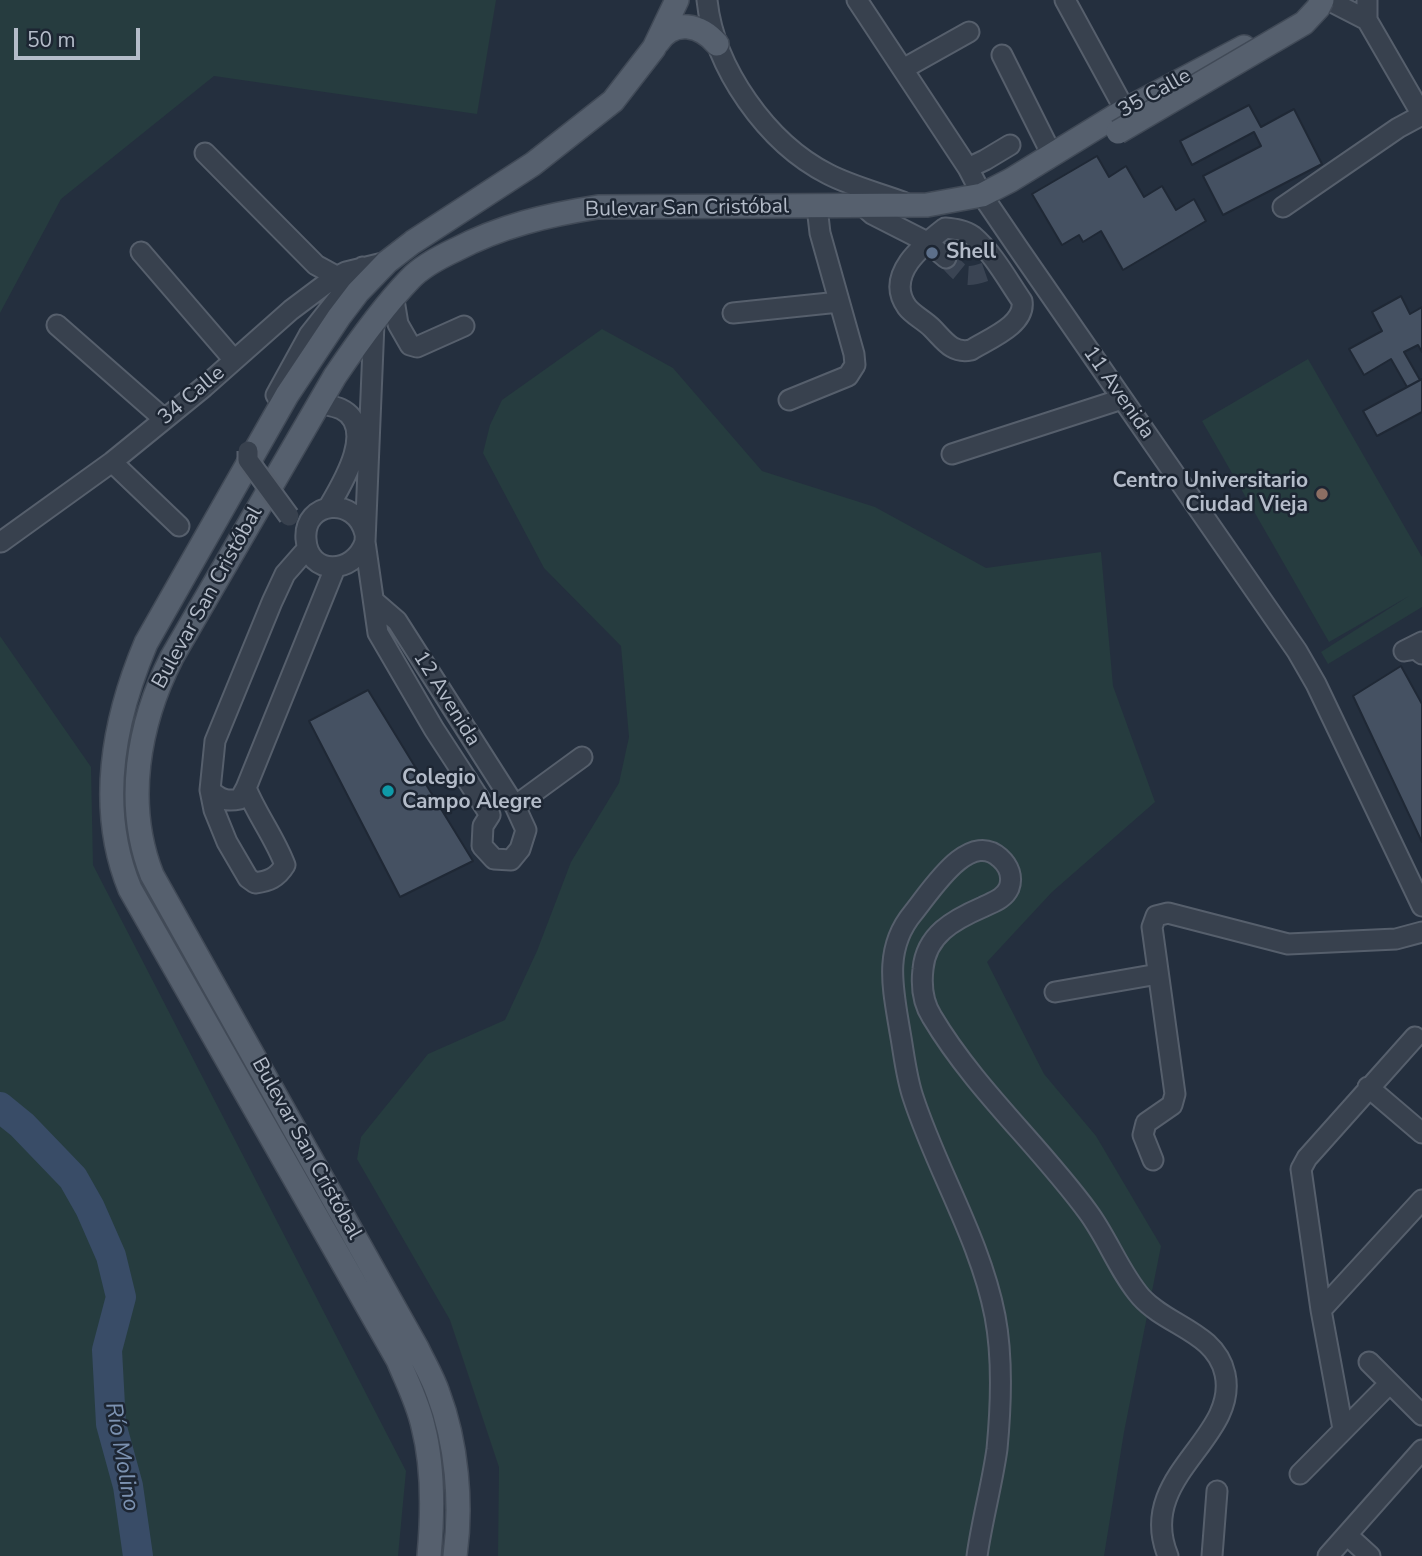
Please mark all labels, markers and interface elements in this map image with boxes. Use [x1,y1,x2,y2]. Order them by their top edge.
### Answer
scale bar [18,14,144,58]
text: 50 m [27,26,76,54]
street label: 35 Calle [1114,64,1196,124]
street label: Bulevar San Cristóbal [585,195,789,223]
place label: Shell [946,240,996,266]
marker: Shell [924,245,940,261]
street label: 11 Avenida [1077,342,1159,444]
street label: 34 Calle [154,361,230,431]
place label: Centro Universitario Ciudad Vieja [1113,469,1308,519]
marker: Centro Universitario Ciudad Vieja [1314,486,1330,502]
street label: Bulevar San Cristóbal [147,503,269,693]
street label: 12 Avenida [407,647,485,751]
place label: Colegio Campo Alegre [402,766,542,816]
marker: Colegio Campo Alegre [380,783,396,799]
street label: Bulevar San Cristóbal [245,1054,367,1244]
water label: Río Molino [98,1401,144,1513]

